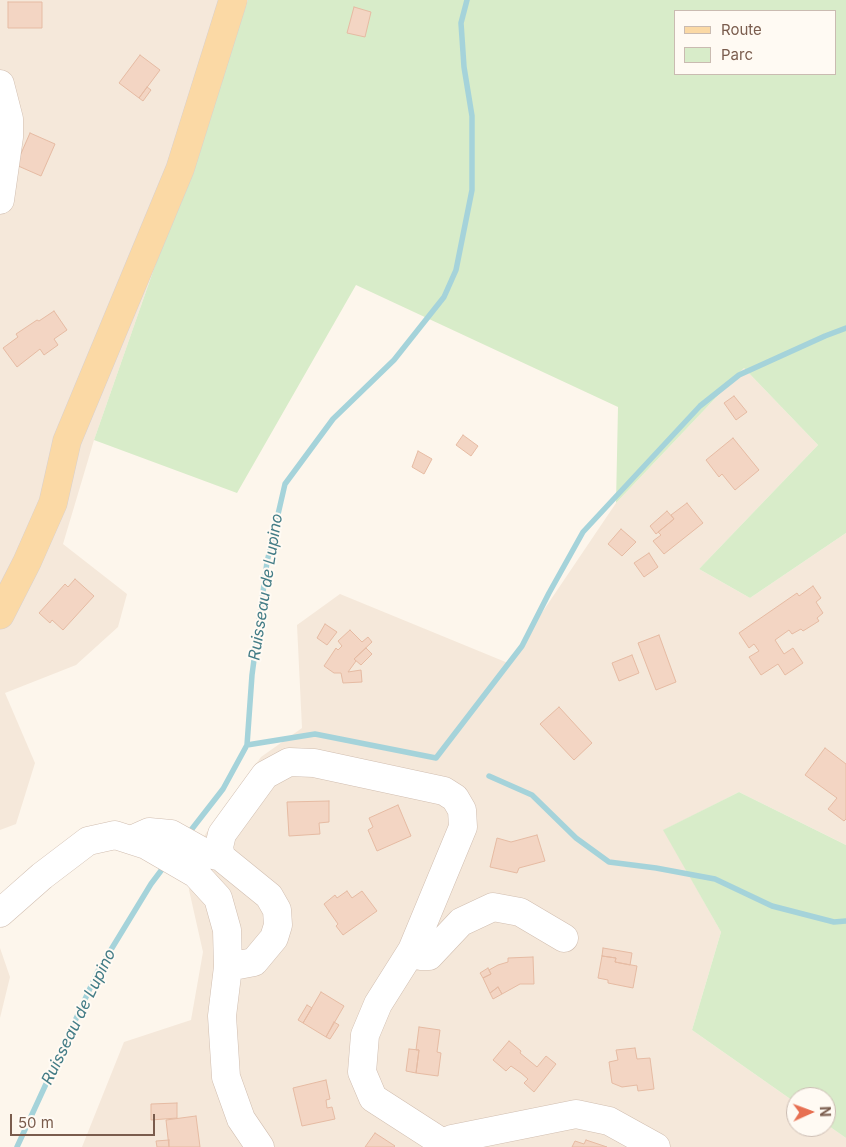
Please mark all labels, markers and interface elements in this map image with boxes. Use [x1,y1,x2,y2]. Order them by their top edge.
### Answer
legend [674,10,836,75]
text: Route [721,20,762,39]
text: Parc [721,45,753,64]
water label: Ruisseau de Lupino [245,512,287,662]
water label: Ruisseau de Lupino [38,946,120,1088]
north arrow [786,1087,836,1137]
scale bar [12,1104,158,1136]
text: N [817,1106,834,1117]
text: 50 m [18,1113,54,1132]

